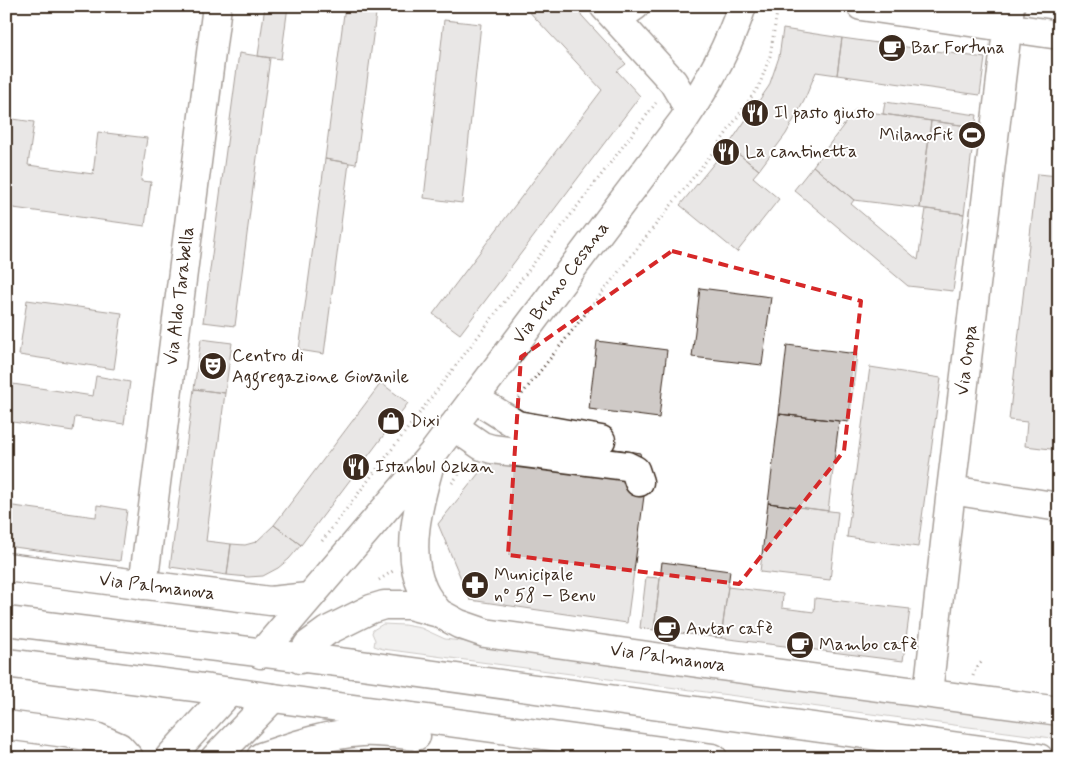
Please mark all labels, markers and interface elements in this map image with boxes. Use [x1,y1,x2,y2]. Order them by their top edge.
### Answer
cafe icon: Bar Fortuna [877,33,907,63]
place label: Bar Fortuna [911,36,1005,60]
restaurant icon: Il pasto giusto [740,98,770,128]
place label: Il pasto giusto [774,101,875,125]
sports icon: MilanoFit [957,120,987,150]
place label: MilanoFit [879,123,953,147]
restaurant icon: La cantinetta [711,137,741,167]
place label: La cantinetta [745,140,857,164]
street label: Via Bruno Cesana [507,217,615,349]
street label: Via Aldo Tarabella [160,225,200,367]
street label: Via Oropa [951,323,983,397]
place label: Centro di Aggregazione Giovanile [232,344,409,391]
theatre icon: Centro di Aggregazione Giovanile [198,351,228,381]
shop icon: Dixi [376,406,406,436]
place label: Dixi [410,409,440,433]
restaurant icon: Istanbul Ozkan [341,452,371,482]
place label: Istanbul Ozkan [375,455,494,479]
place label: Municipale nº 58 – Benu [494,563,596,608]
street label: Via Palmanova [98,568,216,606]
pharmacy icon: Municipale nº 58 – Benu [460,570,490,600]
cafe icon: Awtar cafè [652,614,682,644]
place label: Awtar cafè [686,617,773,641]
cafe icon: Mambo cafè [785,630,815,660]
place label: Mambo cafè [819,633,917,657]
street label: Via Palmanova [609,638,727,678]

